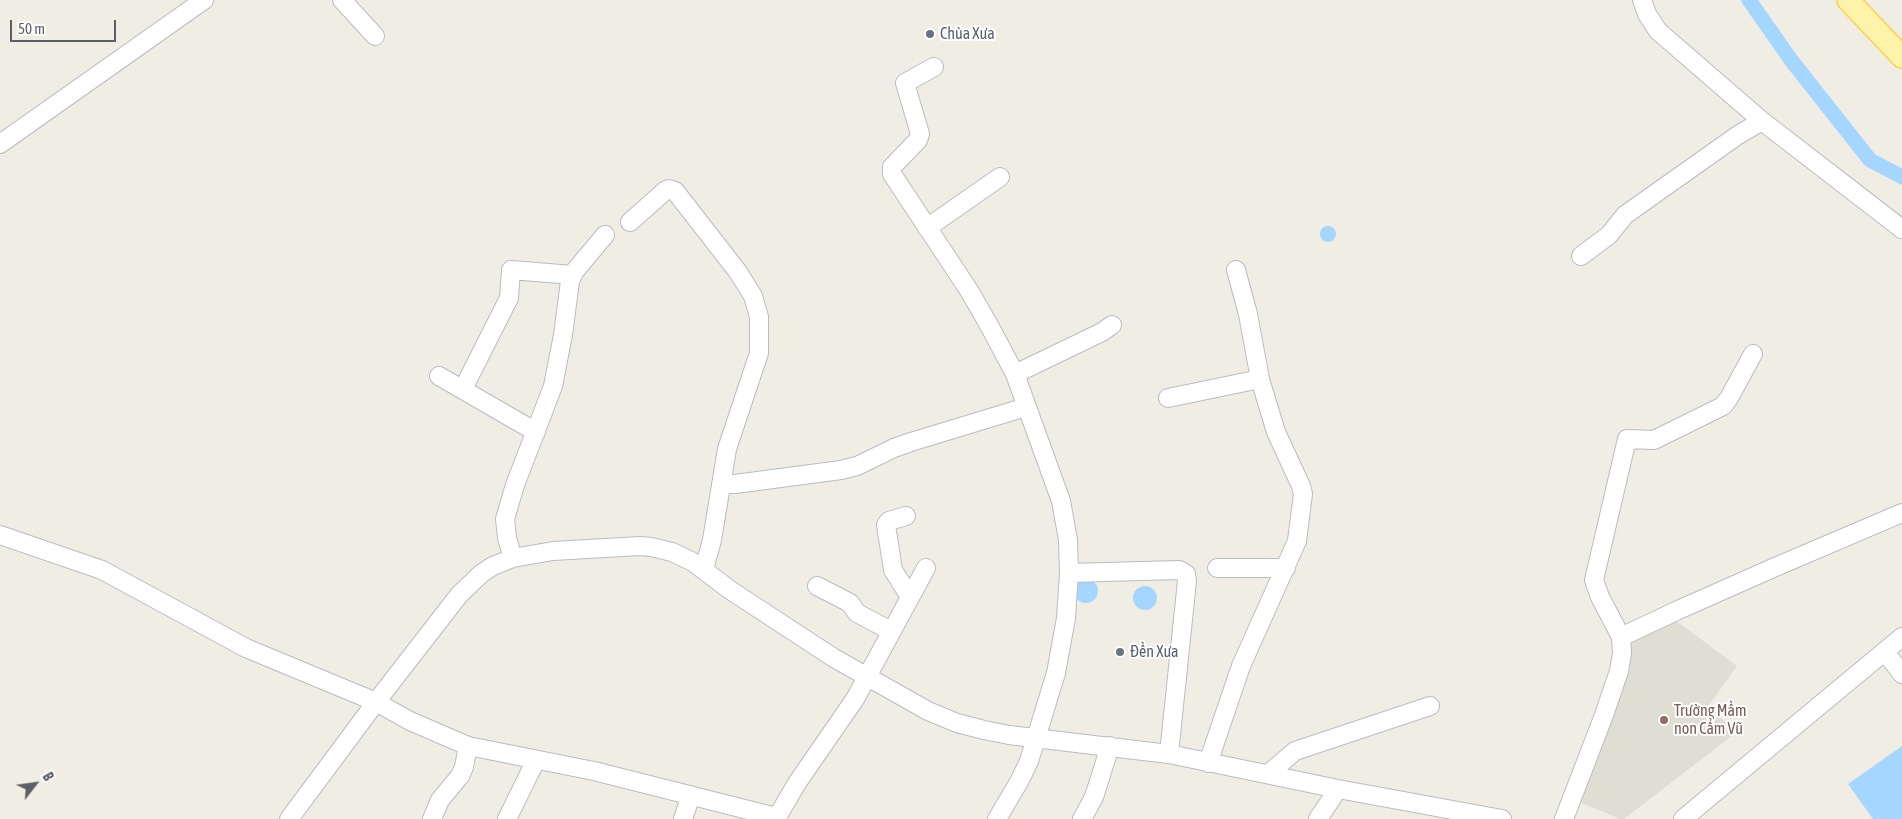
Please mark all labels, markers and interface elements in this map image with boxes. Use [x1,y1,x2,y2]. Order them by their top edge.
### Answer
scale bar [12,10,119,42]
text: 50 m [18,20,45,37]
place label: Chùa Xưa [940,24,995,44]
marker: Chùa Xưa [924,28,936,40]
place label: Đền Xưa [1130,642,1179,662]
marker: Đền Xưa [1114,646,1126,658]
place label: Trường Mầm non Cẩm Vũ [1674,701,1747,739]
marker: Trường Mầm non Cẩm Vũ [1658,714,1670,726]
north arrow [10,759,60,809]
text: B [39,770,57,783]

